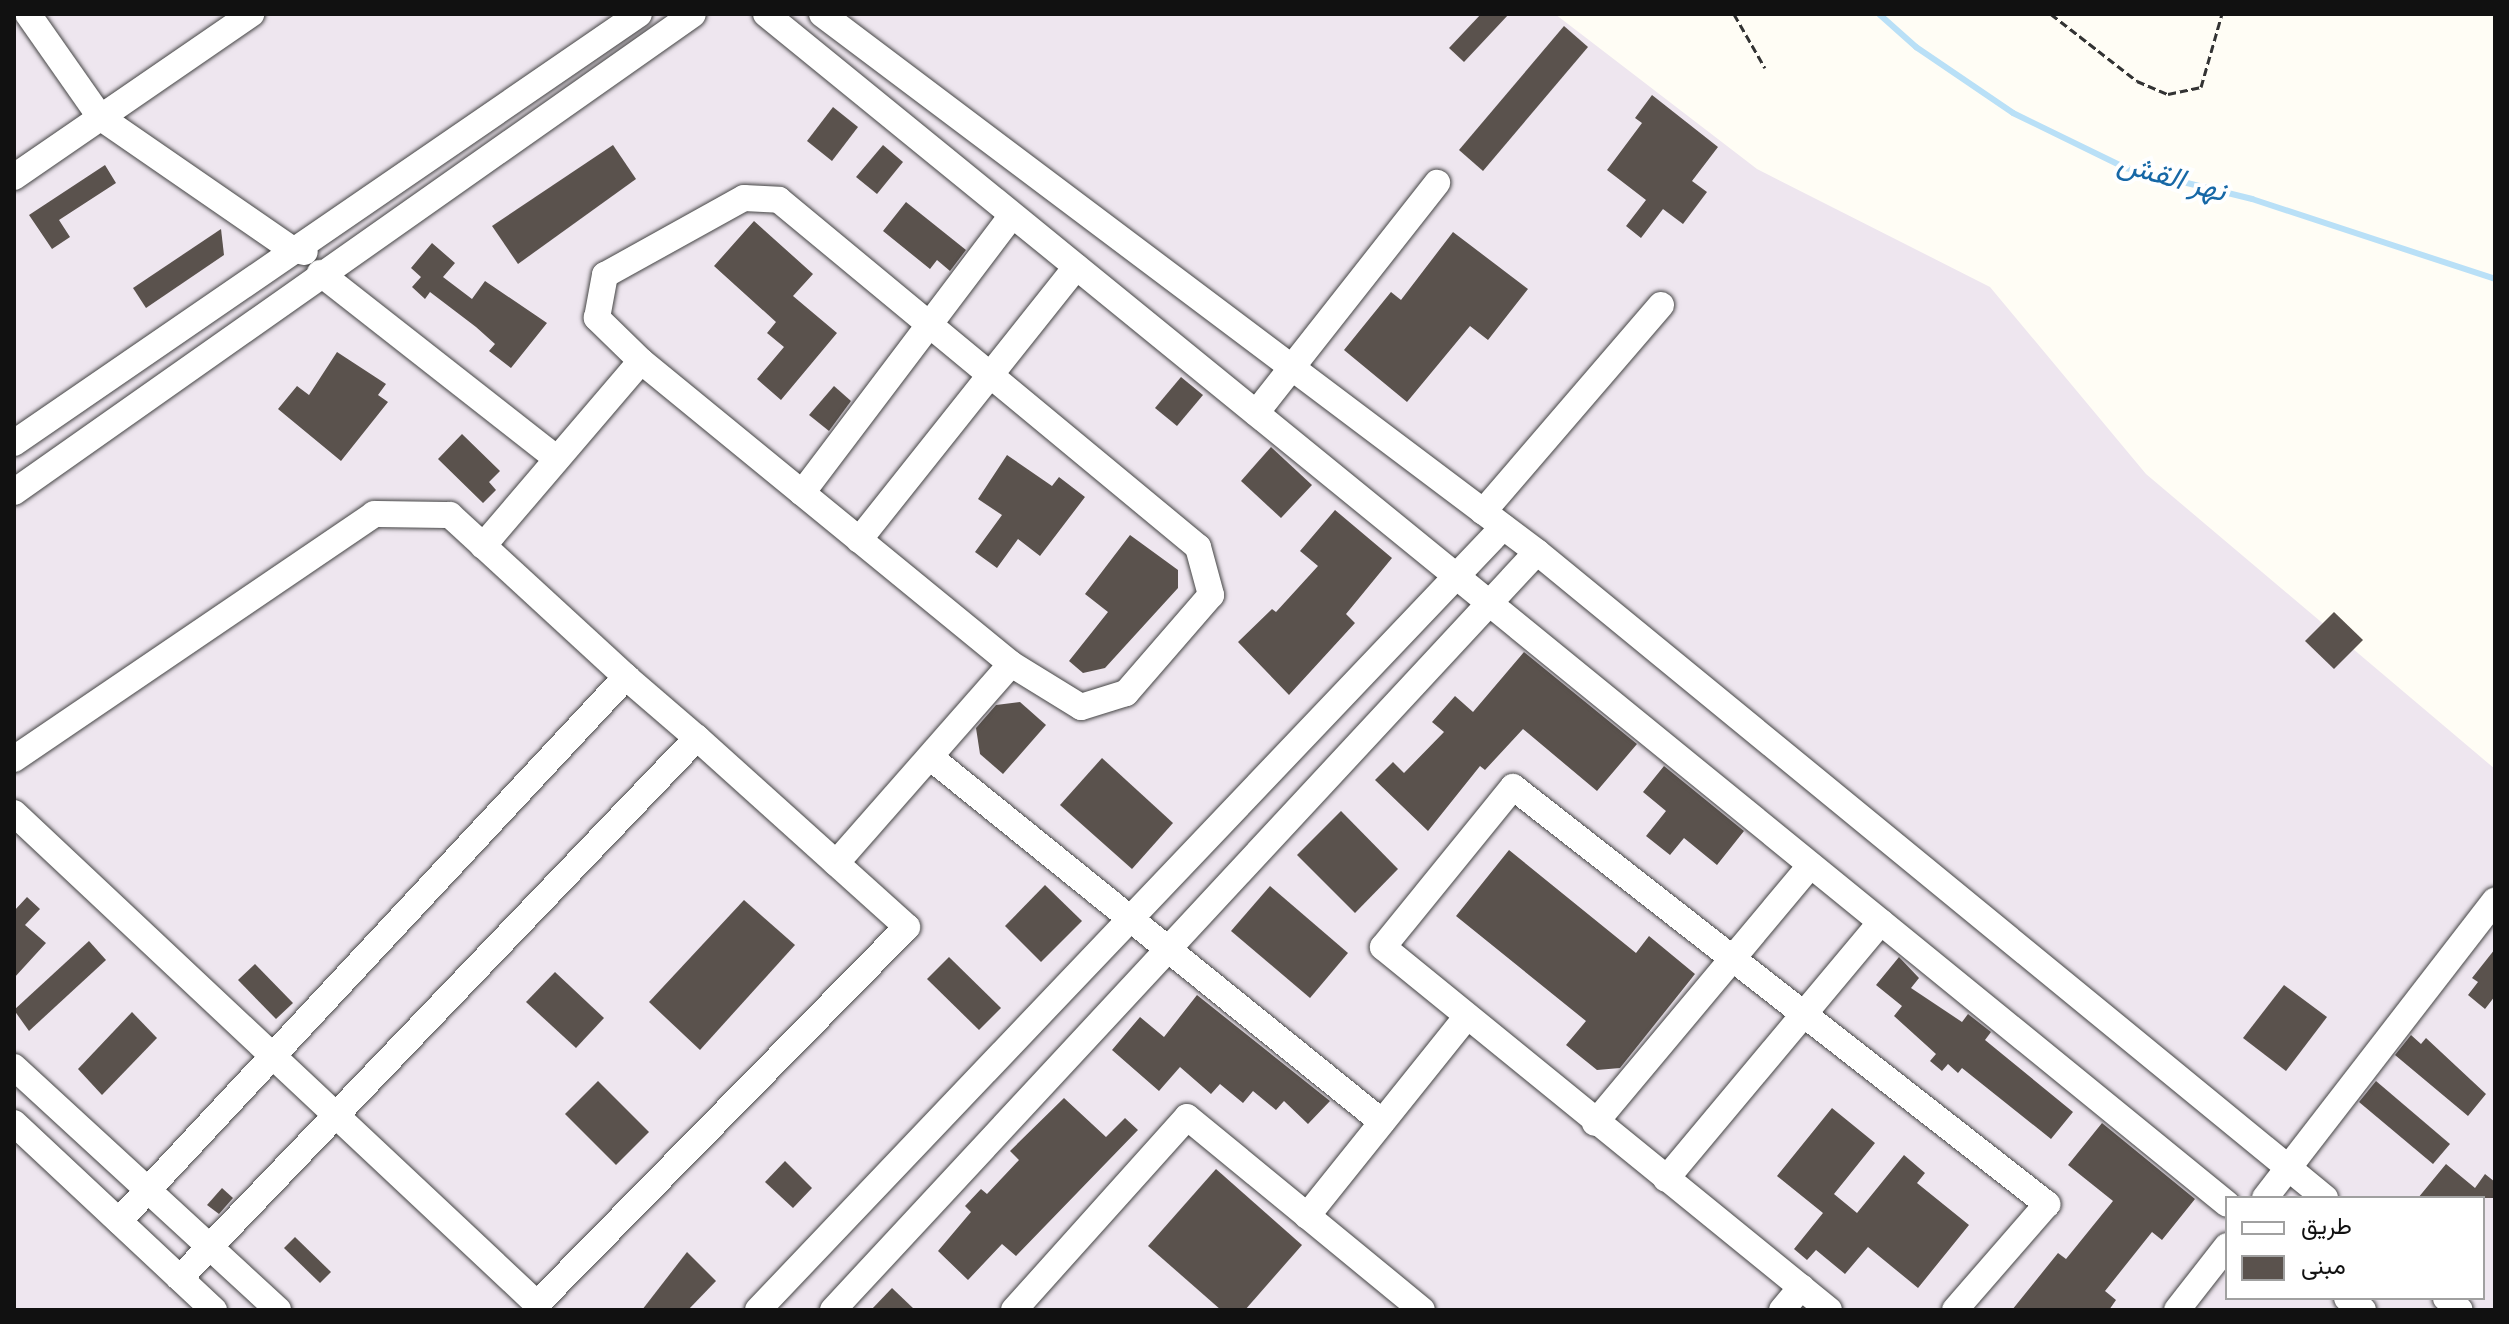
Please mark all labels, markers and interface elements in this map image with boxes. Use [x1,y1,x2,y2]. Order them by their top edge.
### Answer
water label: نهر القش [2114,144,2230,210]
legend [2225,1196,2485,1300]
text: طريق [2301,1211,2352,1240]
text: مبنى [2301,1251,2346,1280]

